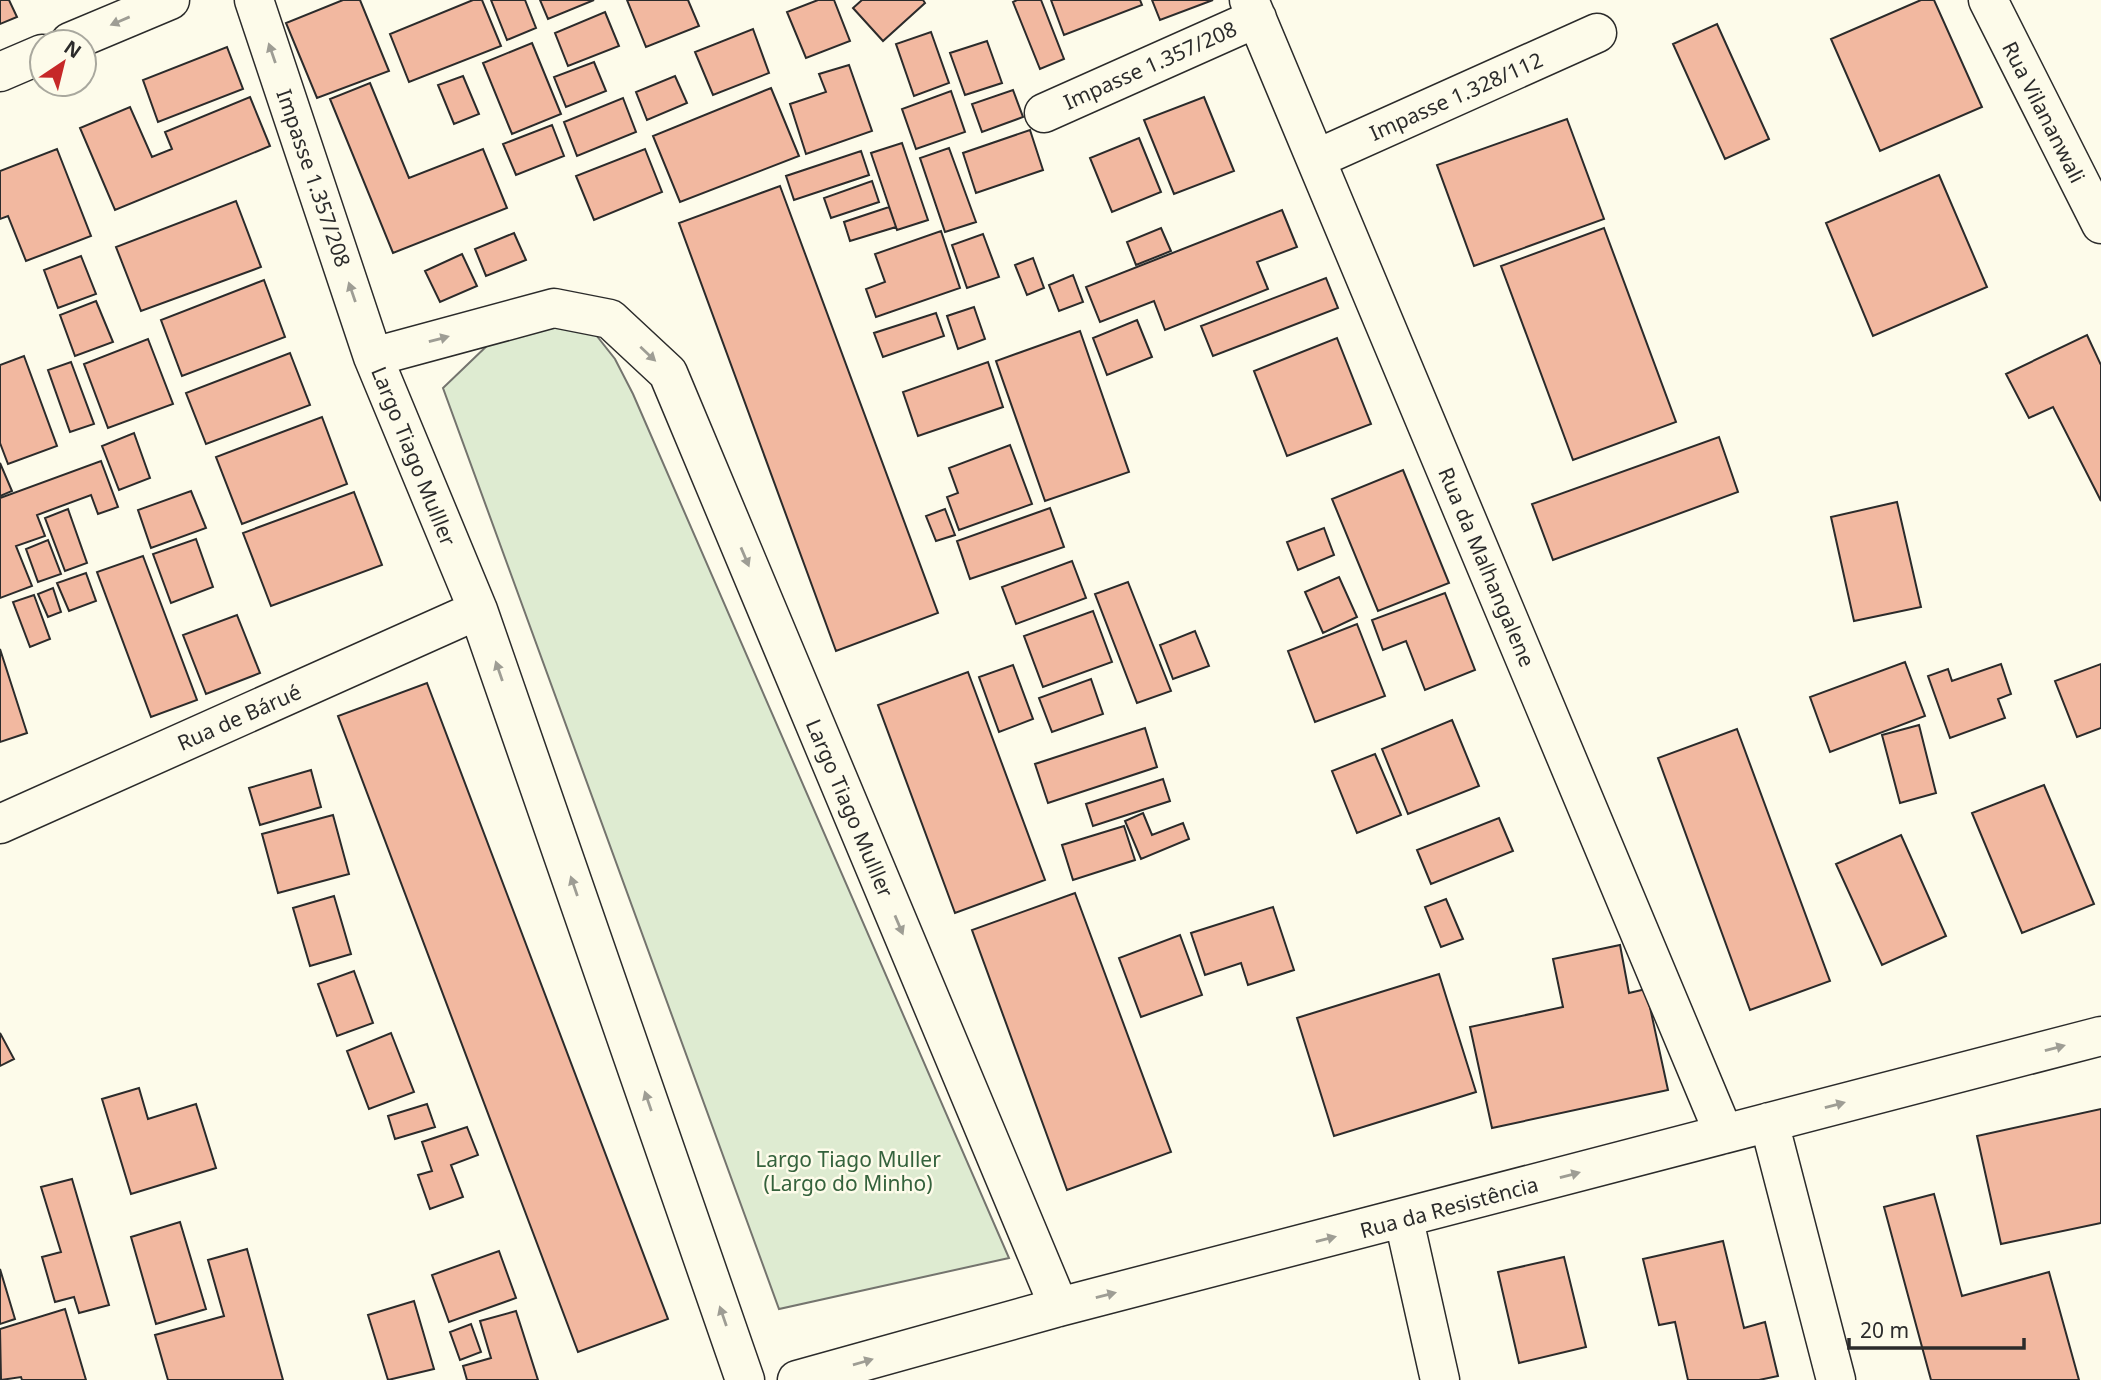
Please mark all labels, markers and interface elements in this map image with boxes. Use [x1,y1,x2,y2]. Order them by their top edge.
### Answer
street label: Impasse 1.357/208 [1059,14,1241,116]
one-way arrow [110,16,131,27]
north arrow [28,28,98,98]
text: N [59,34,87,64]
street label: Rua Vilananwali [1996,36,2092,188]
one-way arrow [266,43,277,64]
street label: Impasse 1.328/112 [1365,45,1547,147]
street label: Impasse 1.357/208 [270,85,358,271]
one-way arrow [346,282,357,303]
one-way arrow [428,333,450,344]
one-way arrow [639,346,657,362]
street label: Largo Tiago Mulller [365,362,463,550]
street label: Rua da Malhangalene [1432,463,1542,671]
one-way arrow [739,547,751,567]
one-way arrow [493,660,504,681]
street label: Rua de Bárué [173,677,305,757]
street label: Largo Tiago Mulller [800,715,900,902]
one-way arrow [568,875,579,896]
one-way arrow [894,915,905,936]
one-way arrow [2044,1042,2066,1053]
one-way arrow [642,1090,653,1111]
one-way arrow [1824,1099,1846,1110]
park label: Largo Tiago Muller (Largo do Minho) [755,1145,941,1197]
street label: Rua da Resistência [1357,1170,1541,1244]
one-way arrow [1560,1170,1581,1180]
one-way arrow [1315,1233,1337,1244]
one-way arrow [1095,1289,1117,1300]
one-way arrow [717,1305,728,1326]
scale bar [1849,1306,2024,1350]
text: 20 m [1860,1316,1909,1344]
one-way arrow [852,1356,873,1366]

